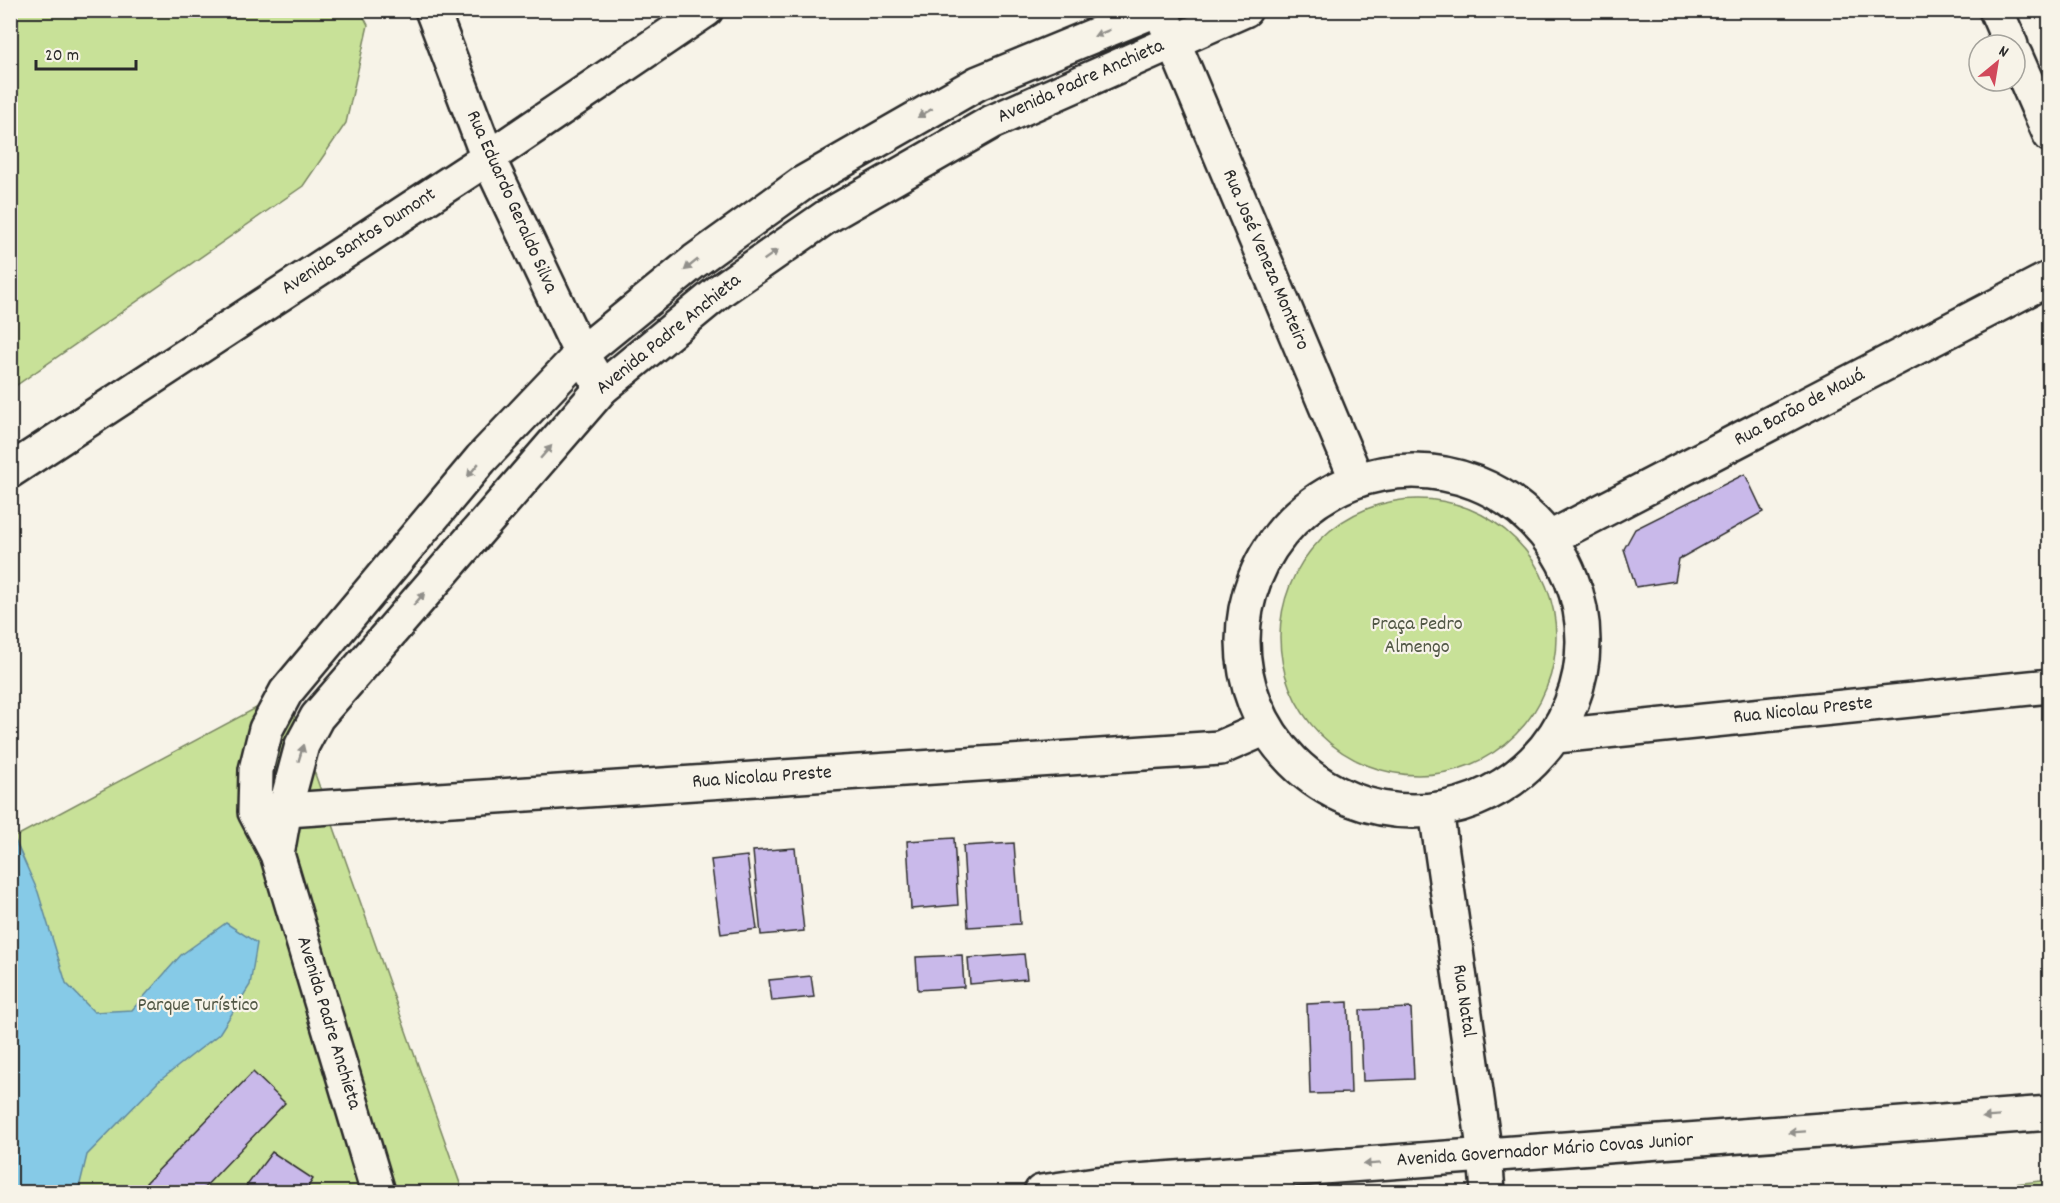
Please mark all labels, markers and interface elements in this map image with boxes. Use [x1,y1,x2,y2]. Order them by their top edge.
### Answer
one-way arrow [1092,28,1110,38]
street label: Avenida Padre Anchieta [993,32,1169,131]
scale bar [36,33,136,71]
north arrow [1967,33,2027,93]
text: N [1994,40,2013,64]
text: 20 m [45,44,79,69]
street label: Rua Eduardo Geraldo Silva [458,106,564,298]
one-way arrow [916,108,933,118]
street label: Rua José Veneza Monteiro [1214,165,1316,355]
street label: Avenida Santos Dumont [276,181,442,303]
one-way arrow [763,249,779,261]
one-way arrow [683,258,699,271]
street label: Avenida Padre Anchieta [590,267,748,402]
street label: Rua Barão de Mauá [1730,362,1870,454]
one-way arrow [539,445,552,460]
one-way arrow [466,462,479,478]
one-way arrow [412,592,425,607]
park label: Praça Pedro Almengo [1371,611,1463,662]
street label: Rua Nicolau Preste [1732,690,1874,732]
one-way arrow [297,743,306,761]
street label: Rua Nicolau Preste [691,759,833,797]
street label: Avenida Padre Anchieta [288,933,368,1114]
street label: Rua Natal [1444,963,1482,1039]
park label: Parque Turístico [138,992,259,1020]
one-way arrow [1982,1112,2001,1122]
street label: Avenida Governador Mário Covas Junior [1396,1127,1695,1175]
one-way arrow [1787,1127,1806,1137]
one-way arrow [1362,1159,1381,1169]

